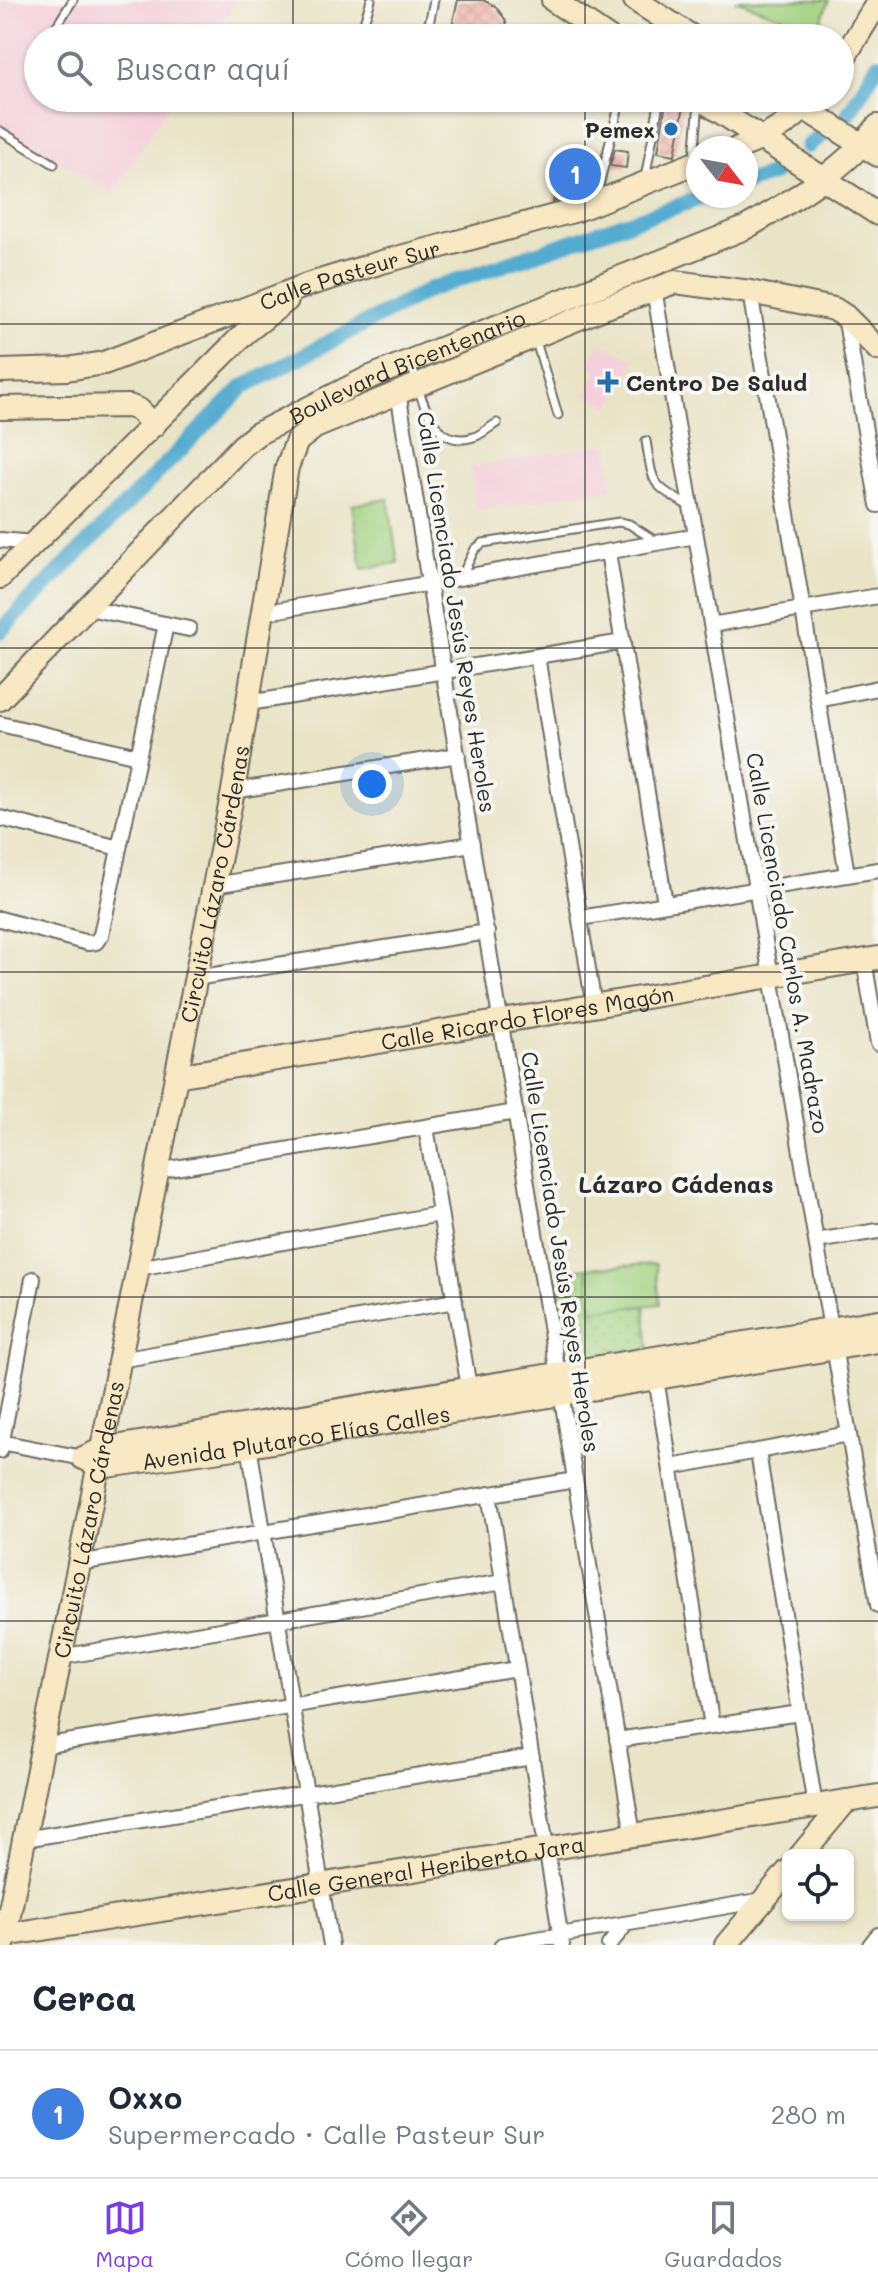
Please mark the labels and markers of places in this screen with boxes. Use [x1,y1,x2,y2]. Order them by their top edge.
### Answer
place label: Pemex [585,115,655,144]
marker: Pemex [662,120,680,138]
pin: 1 [549,144,601,204]
place label: Centro De Salud [626,368,807,397]
marker: Centro De Salud [597,371,619,393]

